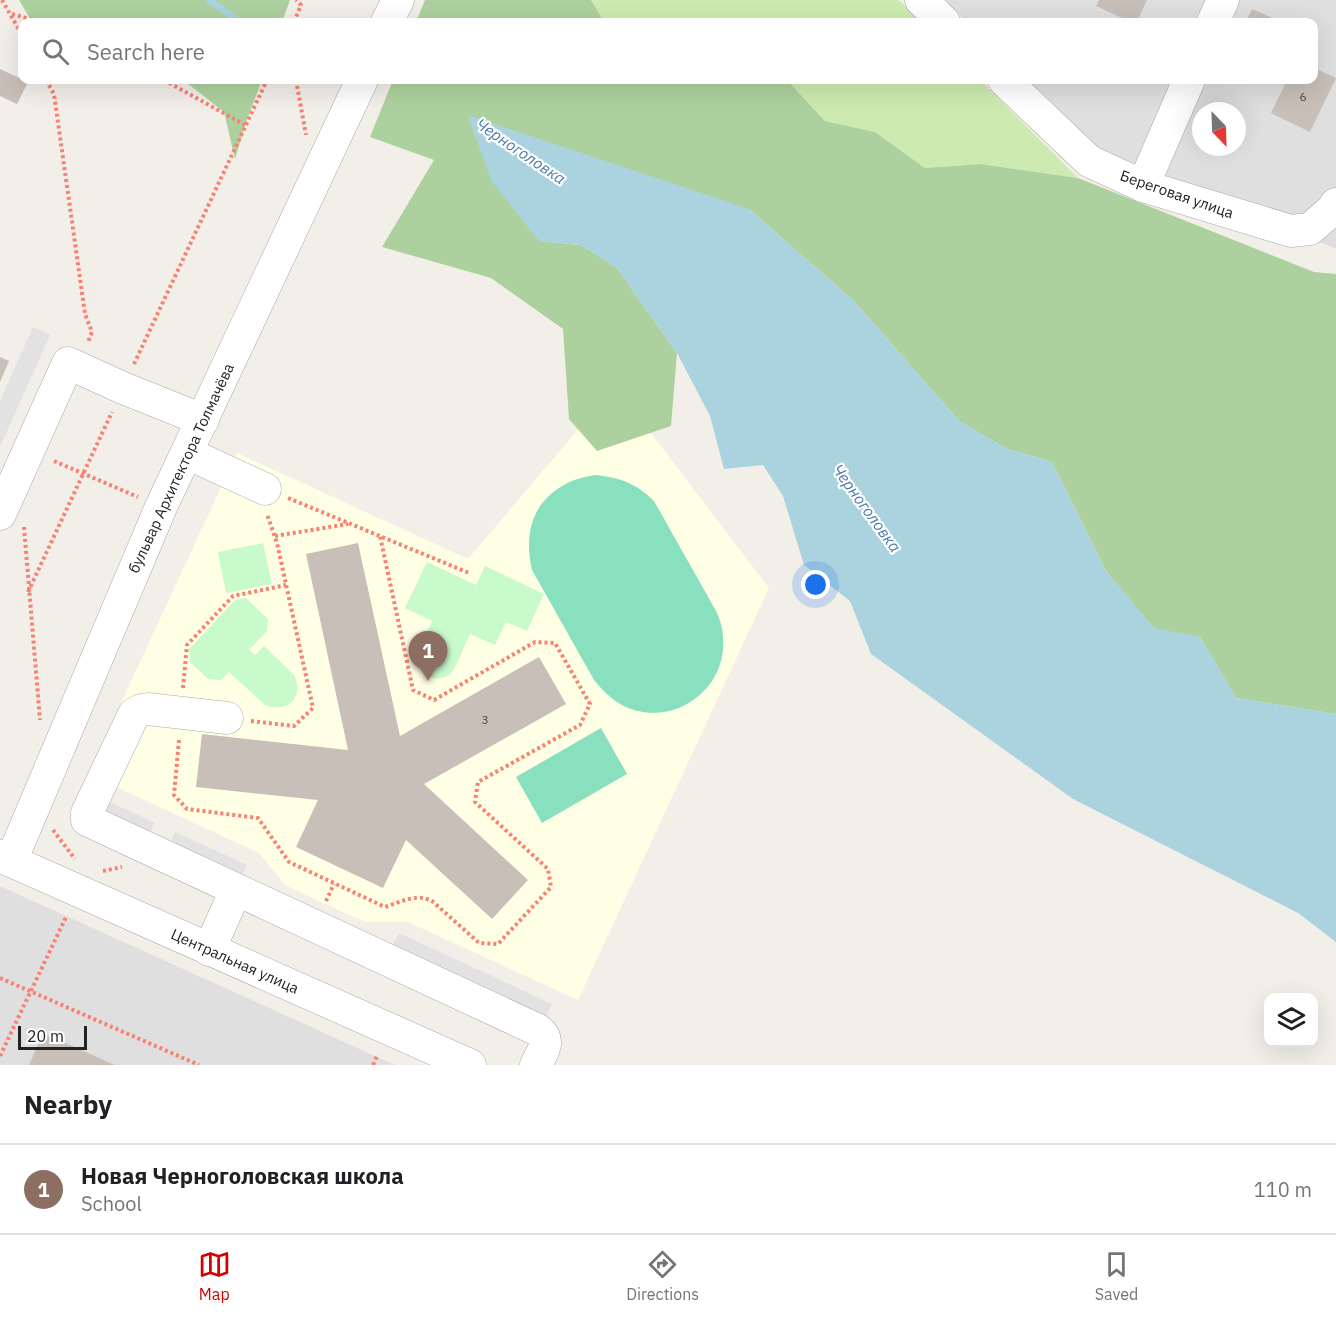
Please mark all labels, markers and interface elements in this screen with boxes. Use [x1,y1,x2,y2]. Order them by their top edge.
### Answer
search box [18,18,1318,84]
icon: search [39,35,72,68]
text: Search here [87,37,205,66]
house number: 6 [1299,89,1307,104]
north arrow [1192,102,1246,156]
water label: Черноголовка [472,114,570,188]
street label: Береговая улица [1118,166,1236,222]
street label: бульвар Архитектора Толмачёва [124,360,238,576]
water label: Черноголовка [828,460,906,556]
your location [801,570,830,599]
pin: 1 [408,632,448,681]
house number: 3 [481,712,489,727]
street label: Центральная улица [168,924,302,998]
map controls [1264,993,1318,1047]
button: layers [1264,993,1318,1047]
scale bar [18,1023,87,1050]
text: 20 m [27,1026,64,1046]
text: Nearby [24,1087,112,1121]
text: Новая Черноголовская школа [81,1161,404,1190]
text: 1 [38,1176,50,1203]
text: 110 m [1254,1176,1312,1203]
text: School [81,1190,142,1217]
tab: Map [198,1248,231,1304]
tab: Directions [626,1248,699,1304]
tab: Saved [1095,1248,1138,1304]

